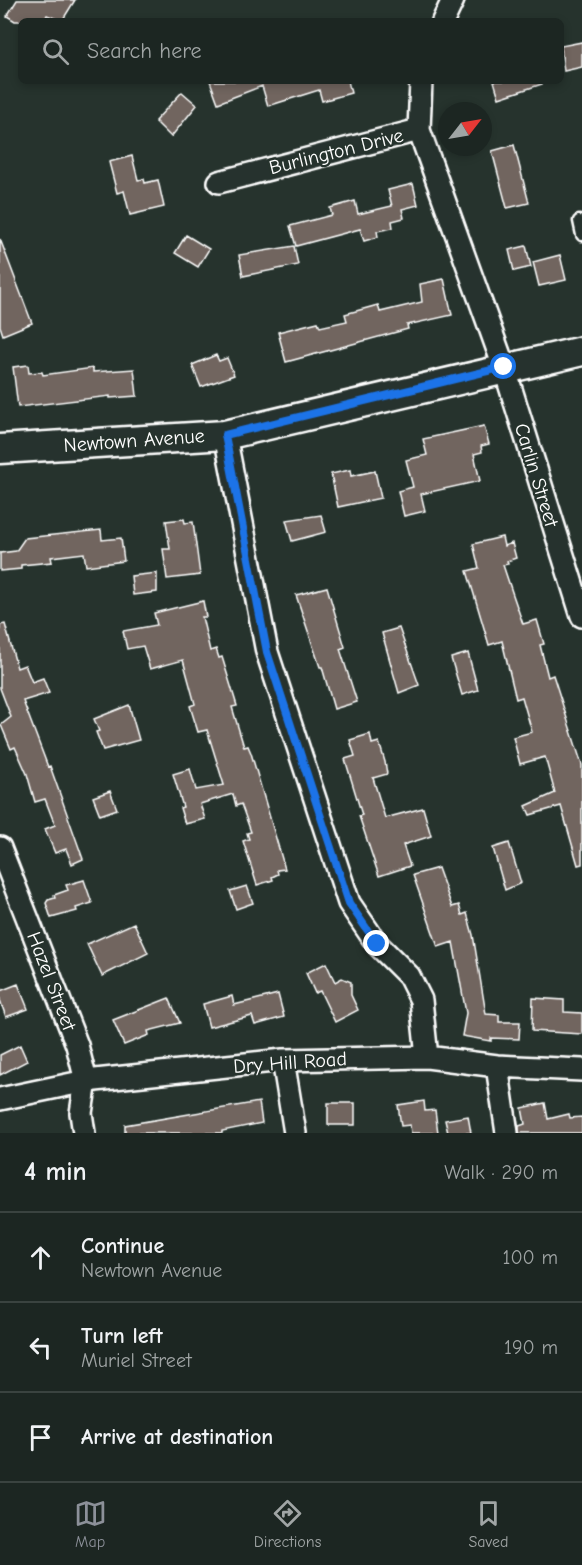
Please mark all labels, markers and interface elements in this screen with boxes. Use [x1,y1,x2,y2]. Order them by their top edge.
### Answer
search box [18,18,564,84]
icon: search [39,35,72,68]
text: Search here [87,38,202,64]
north arrow [438,102,492,156]
street label: Burlington Drive [267,124,406,179]
route start [490,353,516,379]
street label: Carlin Street [510,420,564,531]
street label: Newtown Avenue [63,424,205,457]
street label: Hazel Street [22,928,81,1035]
route end [363,930,389,956]
street label: Dry Hill Road [232,1047,348,1078]
text: 4 min [24,1157,87,1187]
text: Walk · 290 m [444,1161,558,1184]
text: Continue [81,1233,164,1259]
icon: ahead [24,1241,57,1274]
text: 100 m [503,1246,558,1269]
text: Newtown Avenue [81,1259,222,1282]
text: Turn left [81,1323,163,1349]
icon: left [24,1331,57,1364]
text: 190 m [504,1336,558,1359]
text: Muriel Street [81,1349,192,1372]
icon: arrive [24,1421,57,1454]
text: Arrive at destination [81,1424,273,1450]
tab: Map [74,1497,107,1551]
tab: Directions [254,1497,321,1551]
tab: Saved [468,1497,508,1551]

